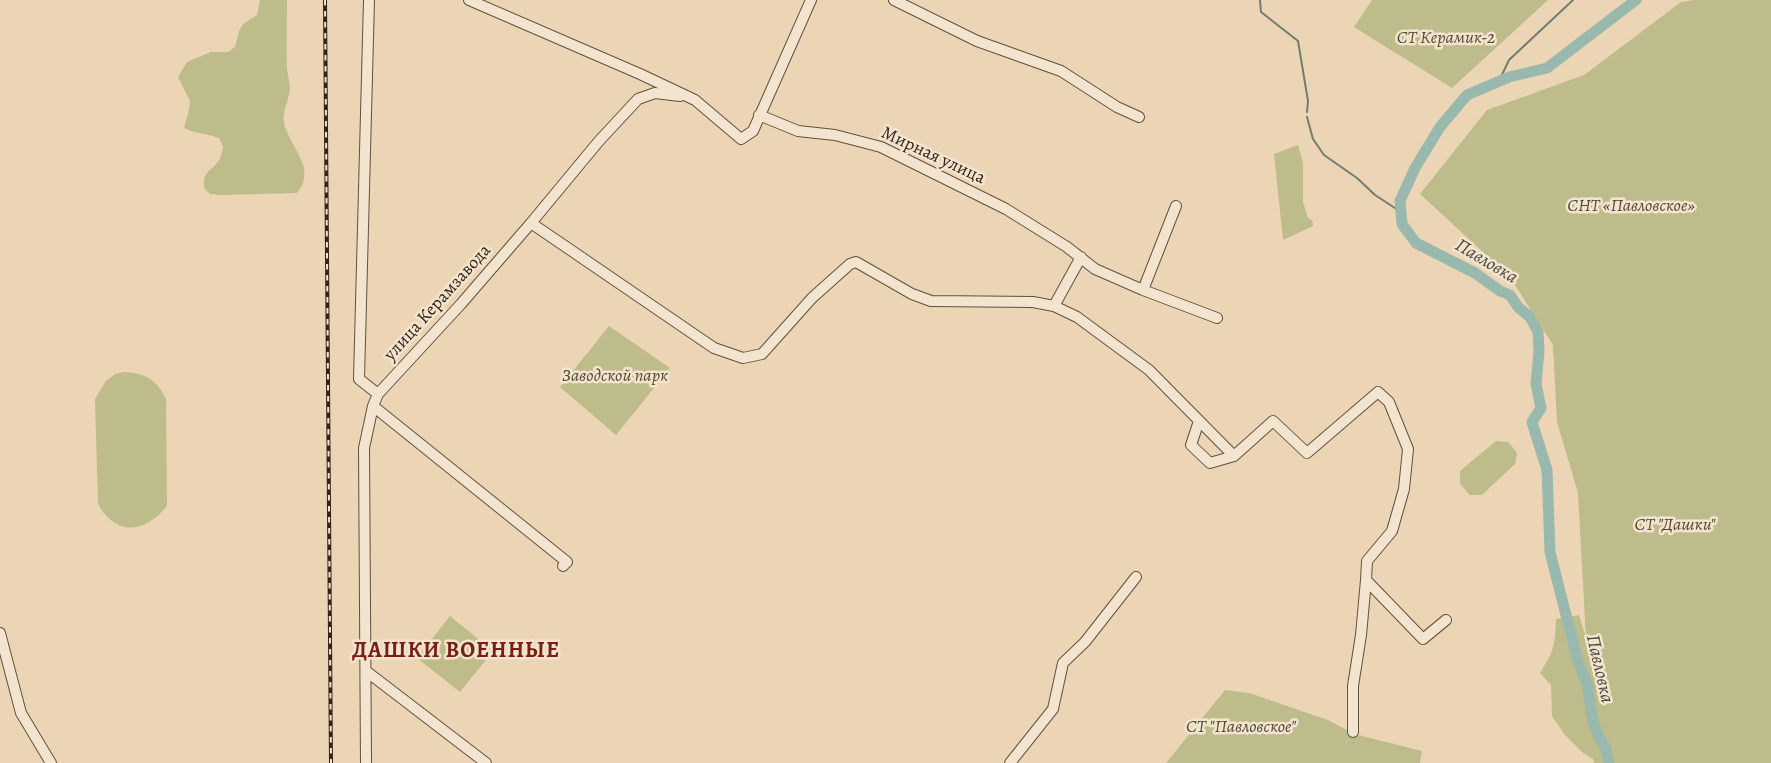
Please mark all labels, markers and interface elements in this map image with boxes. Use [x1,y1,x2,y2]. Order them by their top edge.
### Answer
park label: СТ Керамик-2 [1397,28,1495,50]
street label: Мирная улица [878,123,988,189]
park label: СНТ «Павловское» [1567,196,1695,218]
water label: Павловка [1450,234,1522,290]
street label: улица Керамзавода [380,240,496,366]
park label: Заводской парк [562,366,668,388]
park label: СТ "Дашки" [1634,515,1716,537]
water label: Павловка [1580,633,1618,705]
district label: ДАШКИ ВОЕННЫЕ [350,639,562,665]
park label: СТ "Павловское" [1186,717,1296,739]

